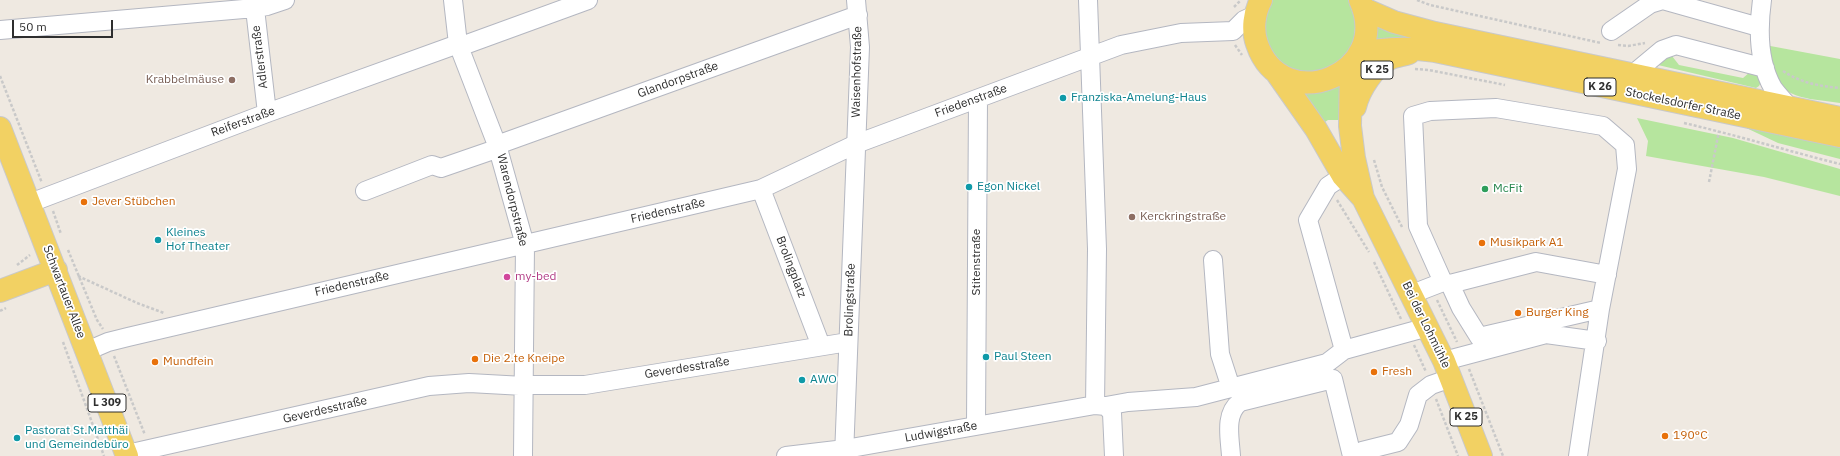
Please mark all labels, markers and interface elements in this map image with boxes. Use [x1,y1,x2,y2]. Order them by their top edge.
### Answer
scale bar [14,12,115,38]
text: 50 m [19,19,47,34]
street label: Adlerstraße [249,24,271,90]
street label: Waisenhofstraße [849,26,865,118]
street label: Glandorpstraße [636,59,720,101]
road number: K 25 [1361,61,1393,79]
place label: Krabbelmäuse [146,73,224,87]
marker: Krabbelmäuse [227,75,237,85]
road number: K 26 [1584,78,1616,96]
street label: Friedenstraße [933,81,1009,121]
street label: Stockelsdorfer Straße [1624,85,1742,123]
place label: Franziska-Amelung-Haus [1071,91,1207,105]
marker: Franziska-Amelung-Haus [1058,93,1068,103]
street label: Reiferstraße [209,104,277,140]
street label: Warendorpstraße [494,152,530,248]
place label: Egon Nickel [977,180,1040,194]
marker: Egon Nickel [964,182,974,192]
place label: McFit [1493,182,1523,196]
marker: McFit [1480,184,1490,194]
place label: Jever Stübchen [92,195,175,209]
street label: Friedenstraße [629,195,707,227]
marker: Jever Stübchen [79,197,89,207]
place label: Kerckringstraße [1140,210,1226,224]
marker: Kerckringstraße [1127,212,1137,222]
place label: Kleines Hof Theater [166,226,230,254]
street label: Stitenstraße [970,229,984,295]
street label: Brolingplatz [773,234,809,300]
marker: Kleines Hof Theater [153,235,163,245]
place label: Musikpark A1 [1490,236,1564,250]
marker: Musikpark A1 [1477,238,1487,248]
street label: Schwartauer Allee [40,244,88,340]
street label: Brolingstraße [842,263,858,337]
street label: Friedenstraße [313,268,391,300]
place label: my-bed [515,270,557,284]
marker: my-bed [502,272,512,282]
street label: Bei der Lohmühle [1399,279,1453,371]
place label: Burger King [1526,306,1589,320]
marker: Burger King [1513,308,1523,318]
place label: Paul Steen [994,350,1052,364]
place label: Die 2.te Kneipe [483,352,565,366]
marker: Paul Steen [981,352,991,362]
marker: Die 2.te Kneipe [470,354,480,364]
street label: Geverdesstraße [643,354,731,382]
place label: Mundfein [163,355,214,369]
marker: Mundfein [150,357,160,367]
place label: Fresh [1382,365,1412,379]
marker: Fresh [1369,367,1379,377]
place label: AWO [810,373,837,387]
marker: AWO [797,375,807,385]
street label: Geverdesstraße [282,393,368,427]
road number: L 309 [88,394,126,412]
road number: K 25 [1450,408,1482,426]
street label: Ludwigstraße [904,419,978,445]
place label: Pastorat St.Matthäi und Gemeindebüro [25,424,129,452]
place label: 190°C [1673,429,1708,443]
marker: 190°C [1660,431,1670,441]
marker: Pastorat St.Matthäi und Gemeindebüro [12,433,22,443]

